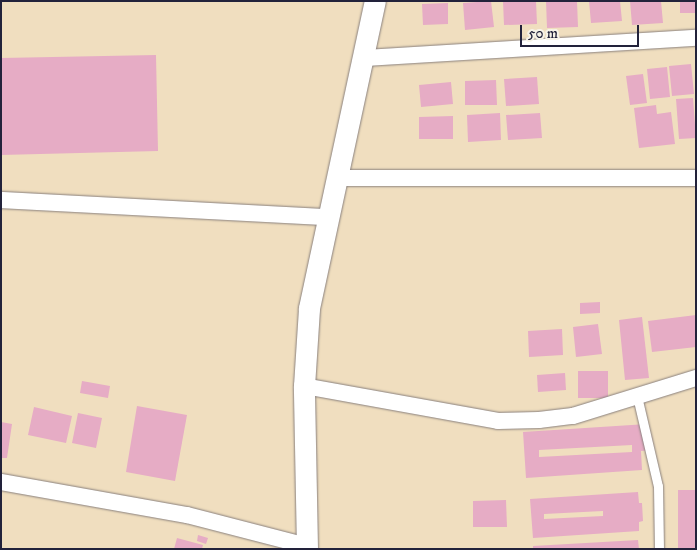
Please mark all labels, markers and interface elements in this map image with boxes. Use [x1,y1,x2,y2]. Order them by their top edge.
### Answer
scale bar [522,15,641,47]
text: 50 m [528,24,558,43]

